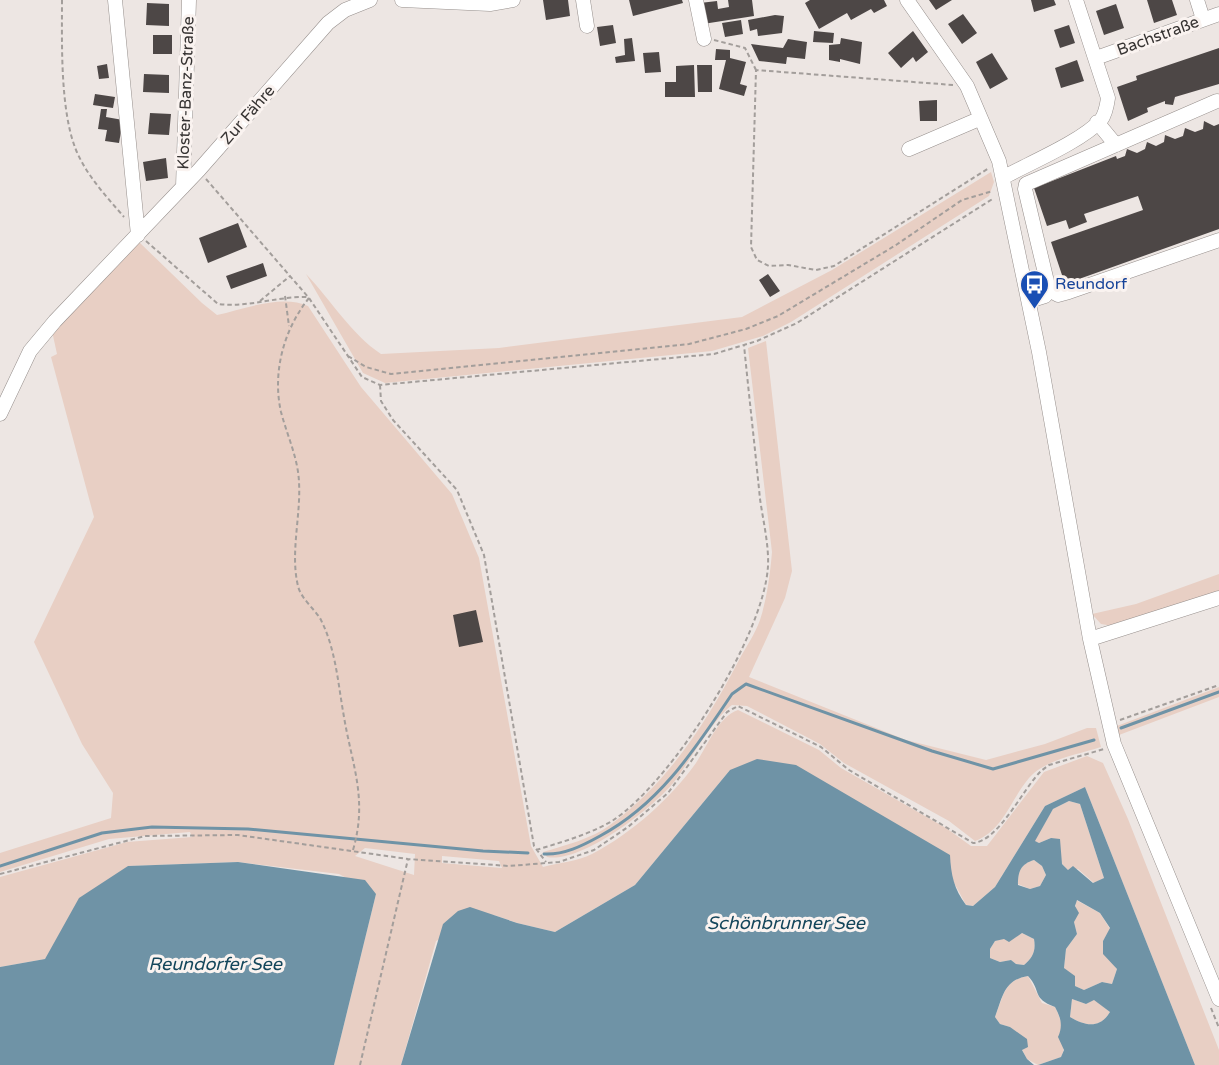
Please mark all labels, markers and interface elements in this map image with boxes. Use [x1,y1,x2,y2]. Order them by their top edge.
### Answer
street label: Bachstraße [1114,12,1202,60]
street label: Kloster-Banz-Straße [173,16,199,170]
street label: Zur Fähre [217,81,279,149]
bus stop icon: Reundorf [1018,268,1050,310]
place label: Reundorf [1055,274,1128,294]
water label: Schönbrunner See [707,912,866,934]
water label: Reundorfer See [148,953,283,975]

